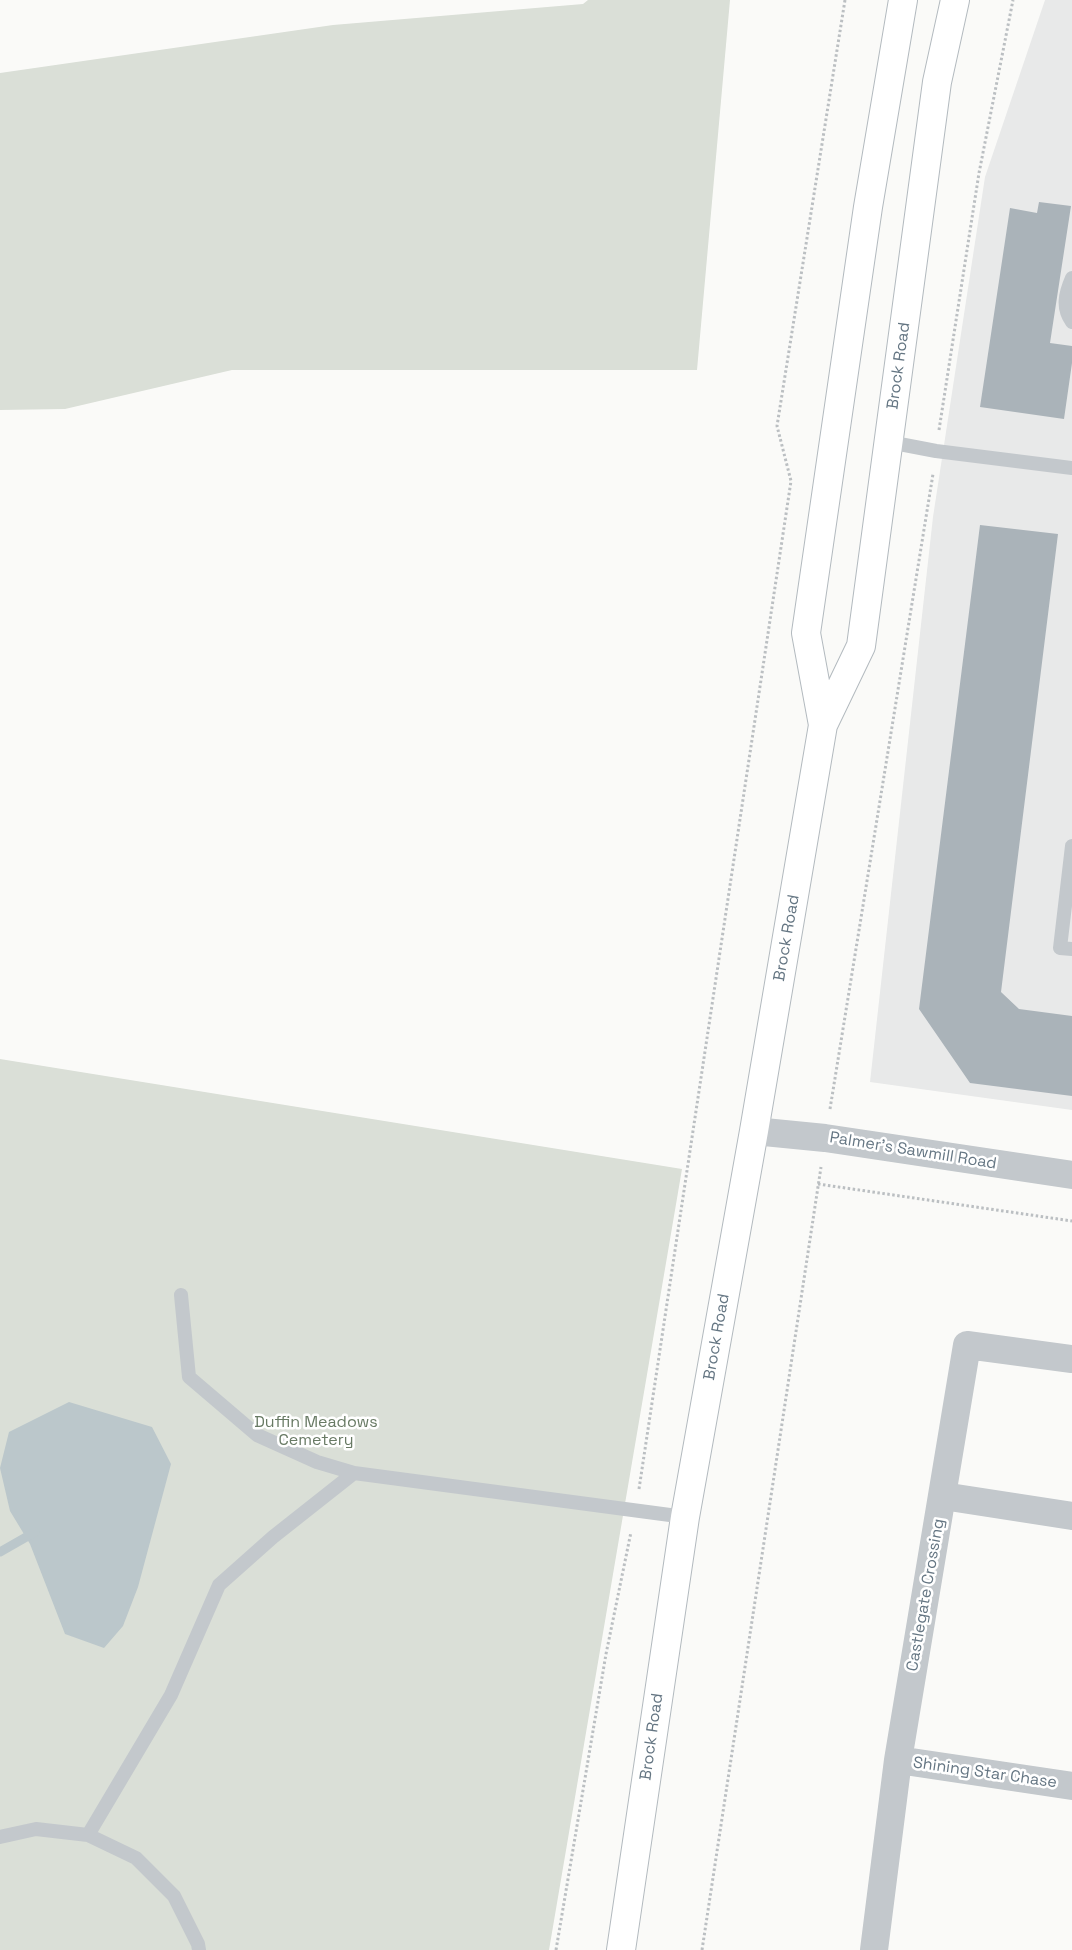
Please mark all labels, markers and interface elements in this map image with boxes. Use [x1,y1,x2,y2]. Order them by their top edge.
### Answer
street label: Brock Road [883,321,915,411]
street label: Brock Road [770,893,804,983]
street label: Palmer's Sawmill Road [828,1128,998,1174]
street label: Brock Road [700,1292,734,1382]
park label: Duffin Meadows Cemetery [254,1413,378,1451]
street label: Castlegate Crossing [903,1517,949,1673]
street label: Brock Road [636,1692,668,1782]
street label: Shining Star Chase [912,1753,1058,1793]

